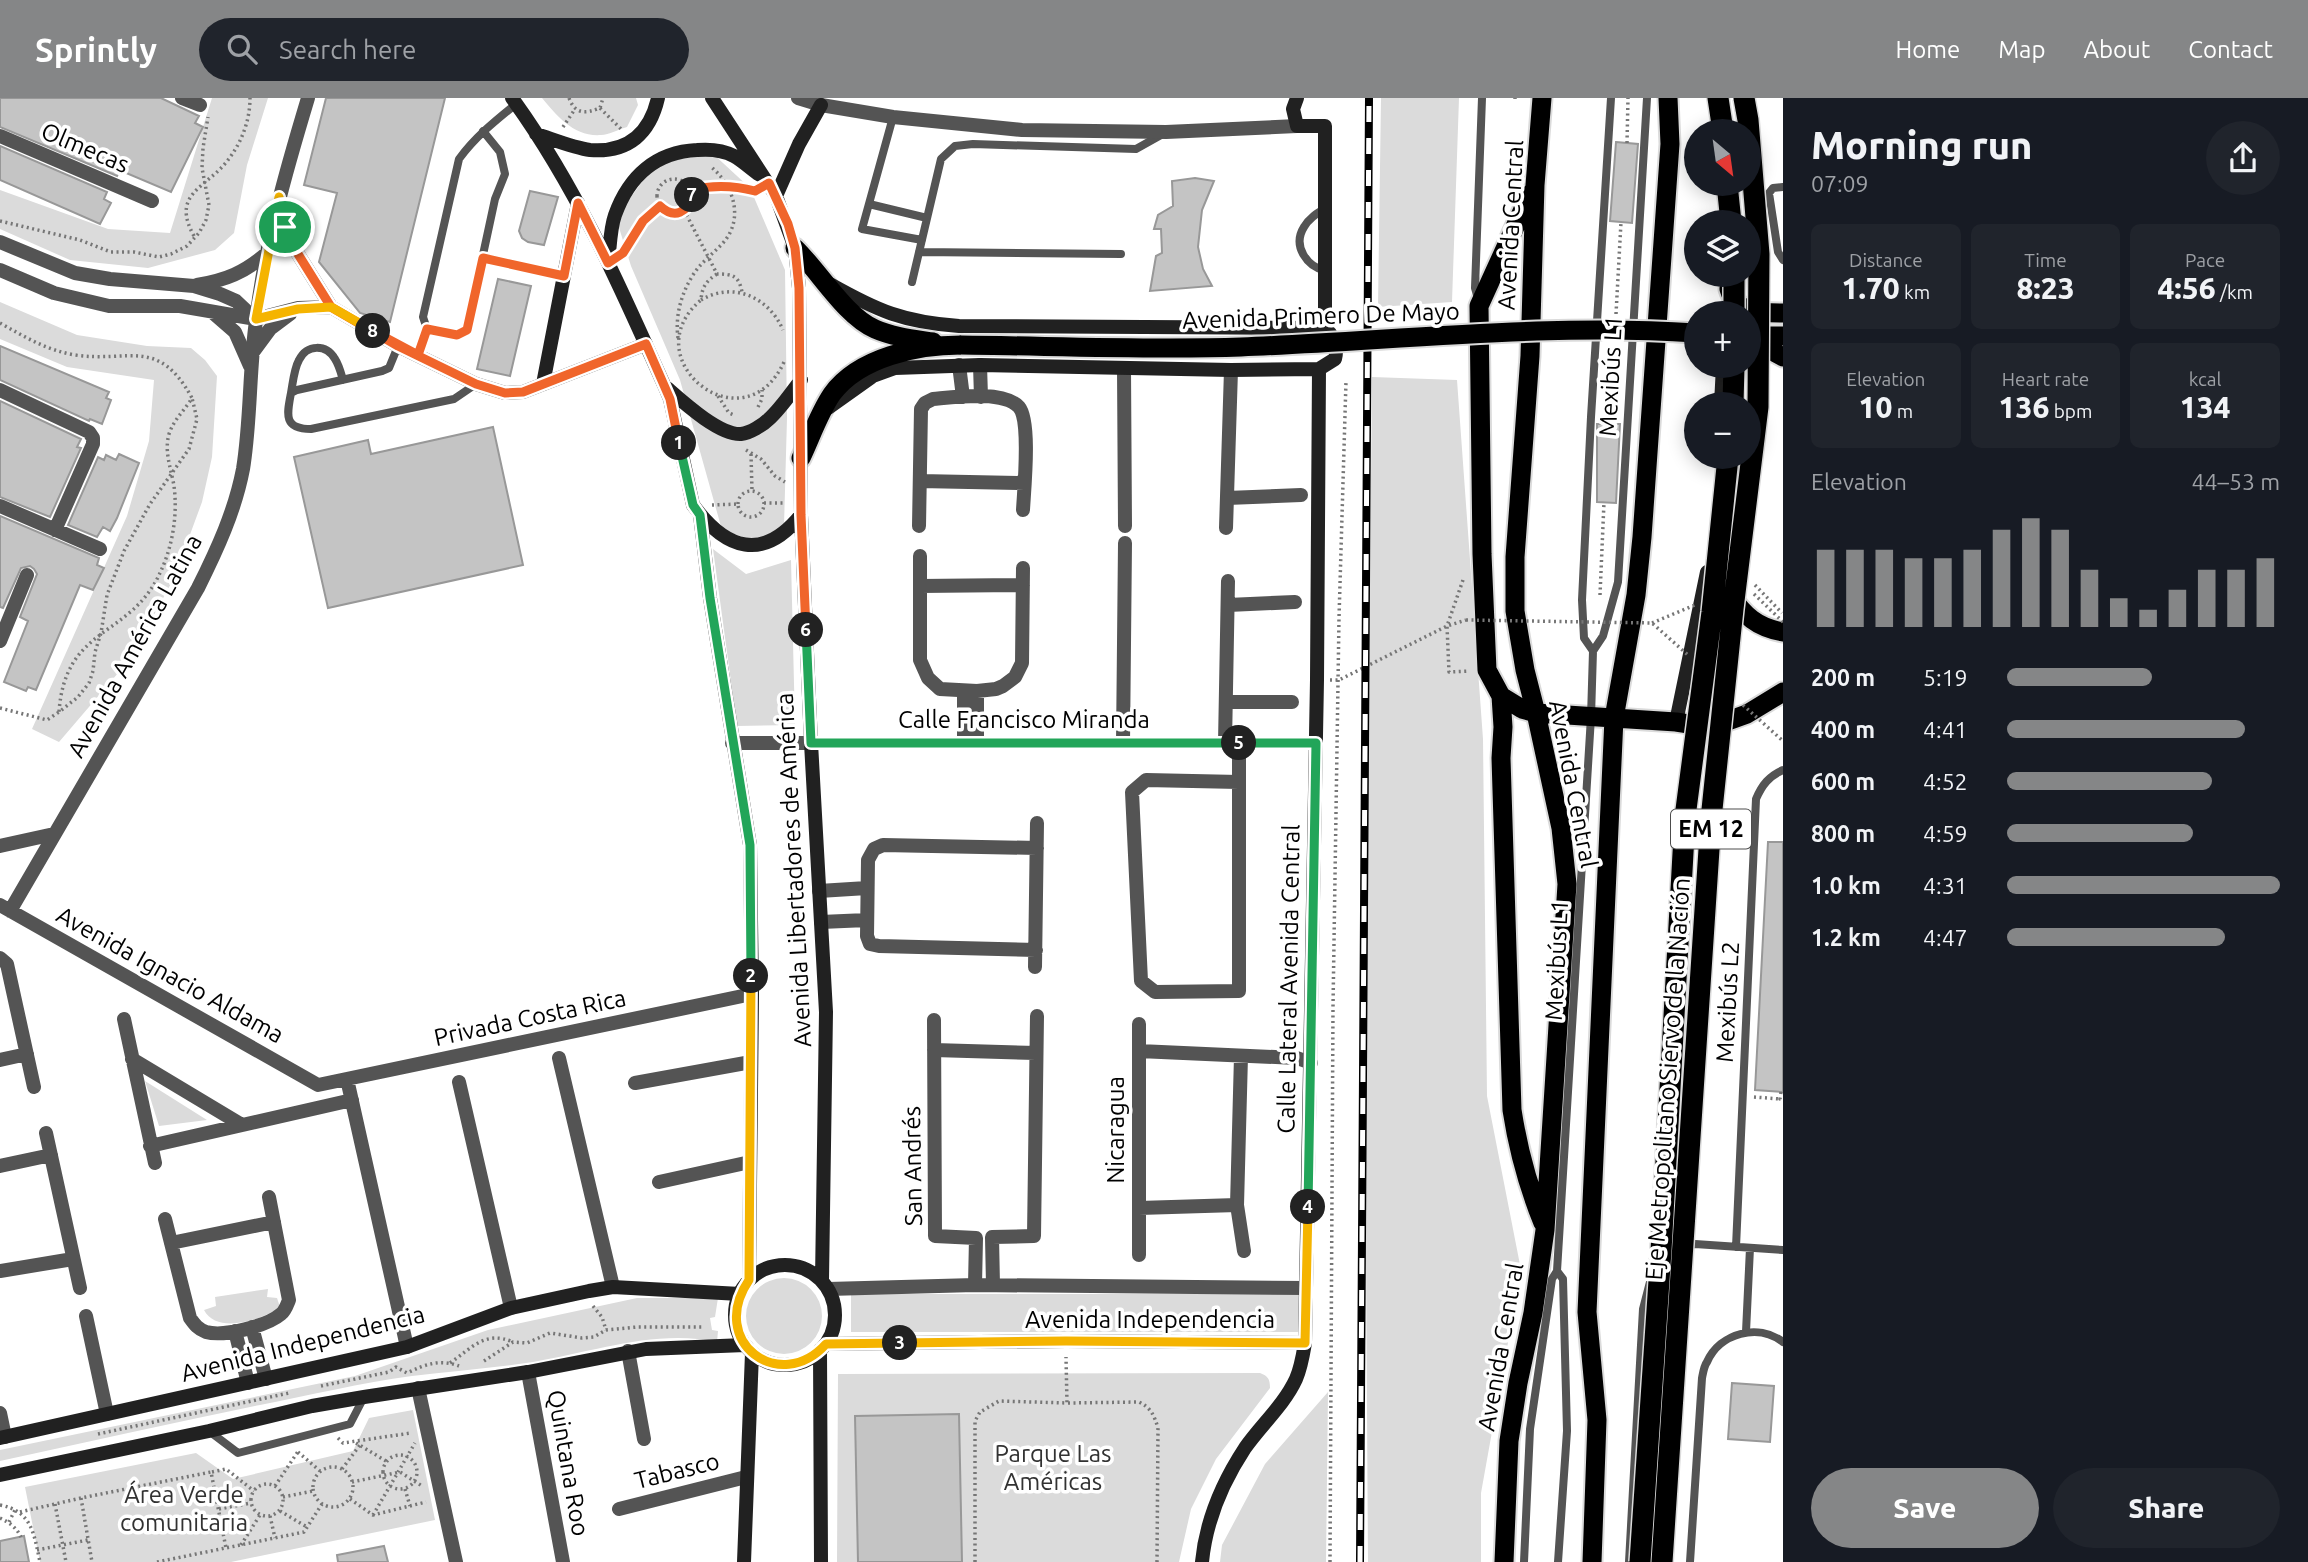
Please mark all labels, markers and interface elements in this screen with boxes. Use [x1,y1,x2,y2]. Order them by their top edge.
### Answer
search box [199,18,689,81]
icon: search [223,30,261,68]
text: Sprintly [35,31,157,68]
text: Search here [279,35,416,64]
text: Home [1895,36,1960,63]
text: Map [1998,36,2045,63]
text: About [2083,36,2150,63]
text: Contact [2188,36,2273,63]
street label: Olmecas [37,117,133,178]
north arrow [1684,119,1760,196]
map controls [1684,119,1761,469]
button: share [2206,121,2280,195]
text: Morning run [1811,124,2032,166]
street label: Avenida Central [1493,139,1528,311]
text: 07:09 [1811,171,1869,196]
pin: 7 [674,178,710,212]
text: 7 [686,183,697,205]
pin [255,197,315,257]
icon: arrive [266,208,304,246]
button: layers [1684,210,1761,287]
text: Distance [1849,249,1923,271]
text: Time [2024,249,2067,271]
text: Pace [2185,249,2225,271]
text: 1.70 [1842,271,1900,305]
text: 8:23 [2016,271,2075,305]
text: 4:56 [2157,271,2216,305]
text: km [1900,281,1930,303]
text: /km [2216,281,2253,303]
street label: Avenida Primero De Mayo [1182,297,1460,334]
button: + [1684,301,1761,378]
pin: 8 [356,314,390,348]
street label: Mexibús L1 [1594,315,1627,437]
text: 8 [367,319,378,341]
text: Elevation [1846,368,1925,390]
text: Heart rate [2002,368,2089,390]
text: kcal [2189,368,2222,390]
text: 10 [1859,390,1892,424]
text: 136 [1999,390,2049,424]
text: 134 [2180,390,2231,424]
button: − [1684,392,1761,469]
text: m [1892,400,1913,422]
text: bpm [2049,400,2092,422]
pin: 1 [662,426,696,460]
text: 1 [673,431,684,453]
text: Elevation [1811,469,1907,494]
text: 44–53 m [2192,469,2280,494]
street label: Avenida América Latina [62,529,207,762]
pin: 6 [788,612,824,648]
text: 6 [800,618,811,640]
text: 200 m [1811,665,1875,690]
text: 5:19 [1923,665,1968,690]
street label: Avenida Libertadores de América [771,692,816,1048]
street label: Avenida Central [1544,698,1603,870]
street label: Calle Francisco Miranda [898,706,1150,733]
text: 400 m [1811,717,1875,742]
text: 4:41 [1923,717,1968,742]
pin: 5 [1222,726,1256,760]
text: 5 [1233,731,1244,753]
text: 600 m [1811,769,1875,794]
text: 4:52 [1923,769,1968,794]
road number: EM 12 [1671,810,1751,848]
text: 800 m [1811,821,1875,846]
text: 4:59 [1923,821,1968,846]
street label: Calle Lateral Avenida Central [1272,824,1305,1134]
text: 1.0 km [1811,873,1881,898]
text: 4:31 [1923,873,1968,898]
street label: Eje Metropolitano Siervo de la Nación [1640,877,1695,1281]
street label: Mexibús L1 [1540,899,1573,1021]
street label: Avenida Ignacio Aldama [52,901,288,1048]
text: 1.2 km [1811,925,1881,950]
text: 4:47 [1923,925,1968,950]
street label: Mexibús L2 [1711,941,1744,1063]
pin: 2 [734,958,768,994]
text: 2 [745,964,756,986]
street label: Privada Costa Rica [431,984,628,1051]
street label: Nicaragua [1102,1076,1129,1184]
street label: San Andrés [898,1106,927,1226]
pin: 4 [1290,1190,1326,1224]
text: 4 [1302,1195,1313,1217]
street label: Avenida Central [1472,1261,1529,1433]
street label: Avenida Independencia [178,1300,427,1387]
street label: Avenida Independencia [1025,1306,1275,1333]
pin: 3 [883,1326,918,1360]
text: 3 [894,1331,905,1353]
street label: Quintana Roo [542,1388,595,1538]
park label: Parque Las Américas [994,1440,1112,1495]
street label: Tabasco [632,1447,722,1494]
button: Save [1811,1468,2039,1548]
button: Share [2053,1468,2280,1548]
park label: Área Verde comunitaria [120,1480,248,1536]

